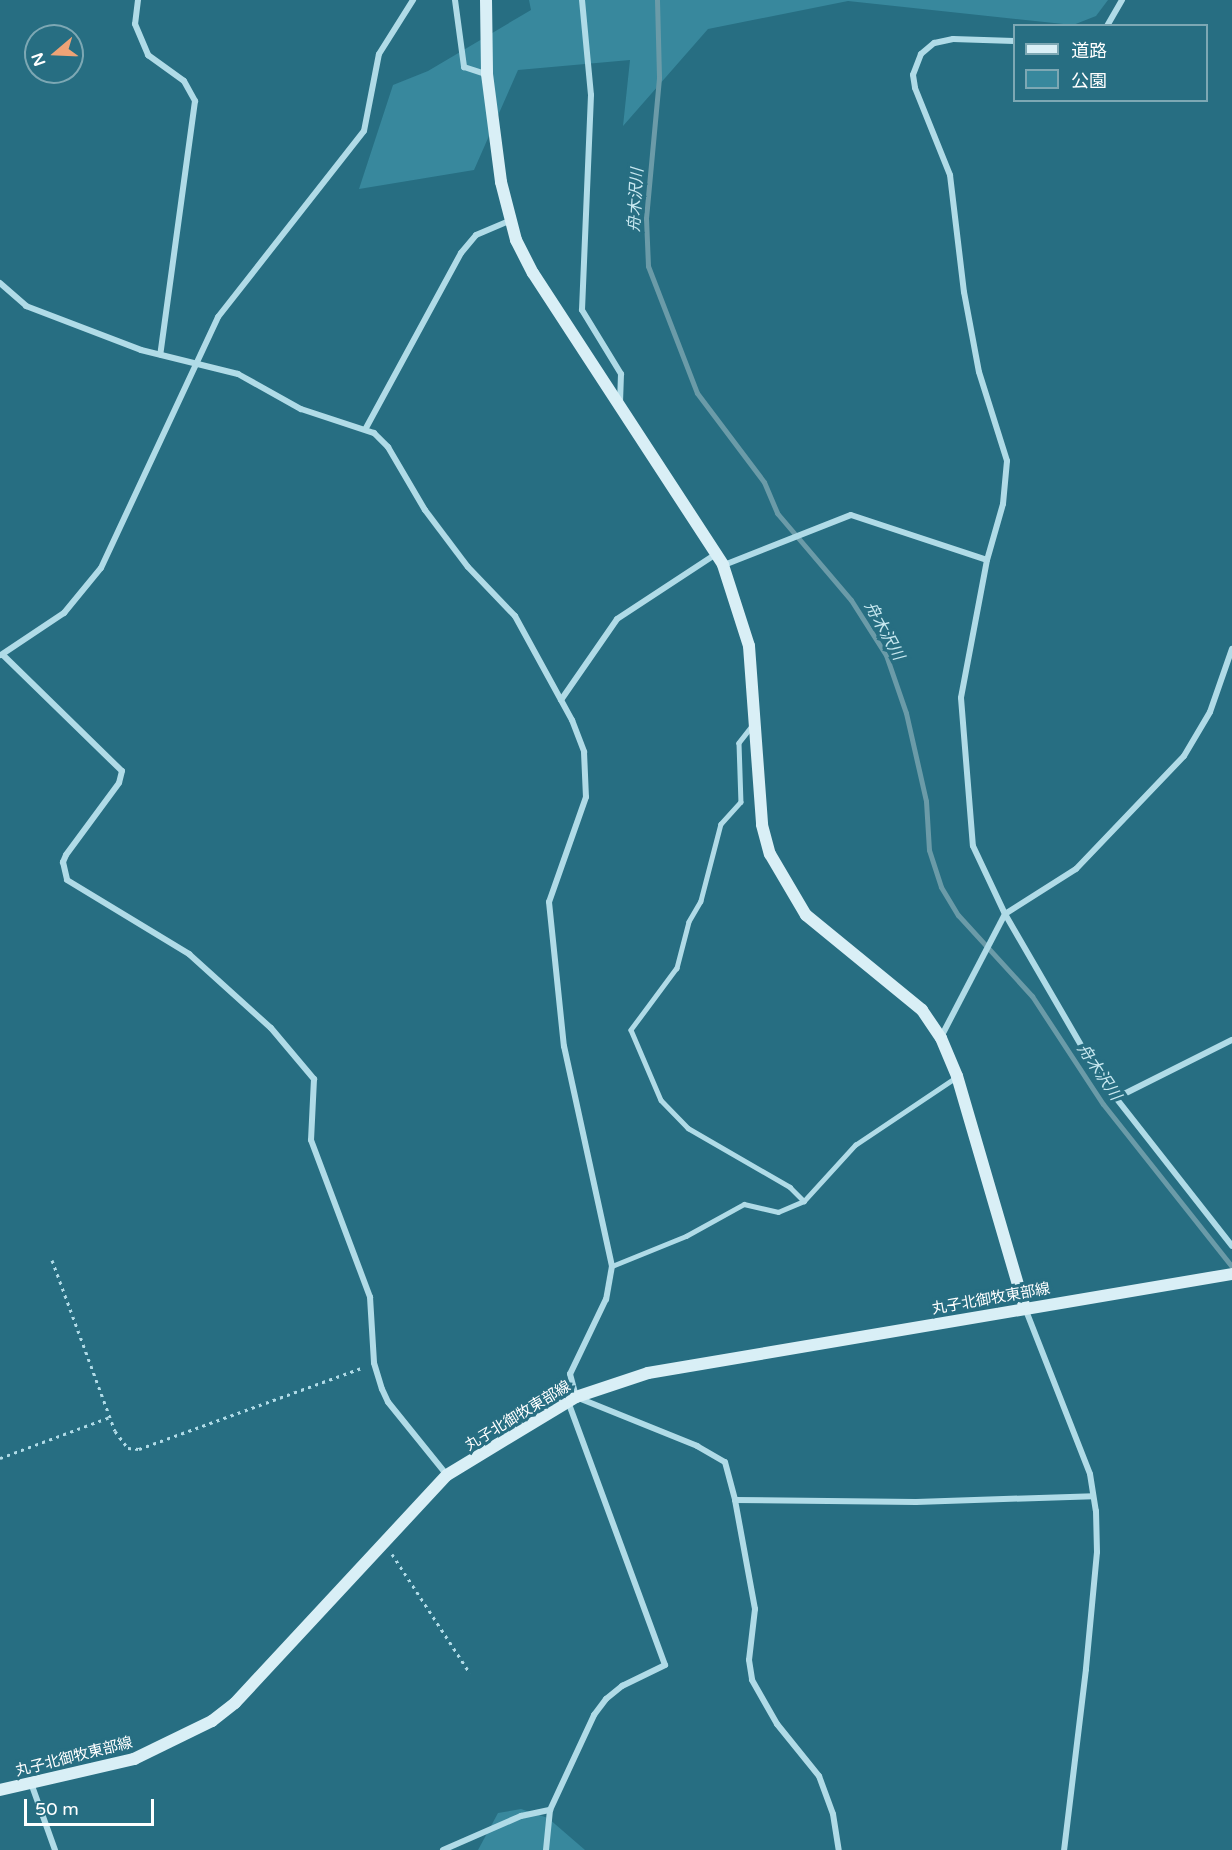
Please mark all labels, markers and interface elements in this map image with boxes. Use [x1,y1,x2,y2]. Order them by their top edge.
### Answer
north arrow [24,24,84,84]
legend [1013,24,1208,102]
text: 道路 [1071,40,1107,62]
text: N [27,50,50,69]
text: 公園 [1071,70,1107,92]
water label: 舟木沢川 [625,168,647,232]
water label: 舟木沢川 [860,598,908,664]
water label: 舟木沢川 [1073,1040,1125,1104]
street label: 丸子北御牧東部線 [930,1280,1052,1318]
street label: 丸子北御牧東部線 [462,1377,574,1455]
street label: 丸子北御牧東部線 [14,1734,134,1780]
scale bar [27,1787,158,1825]
text: 50 m [35,1798,79,1820]

